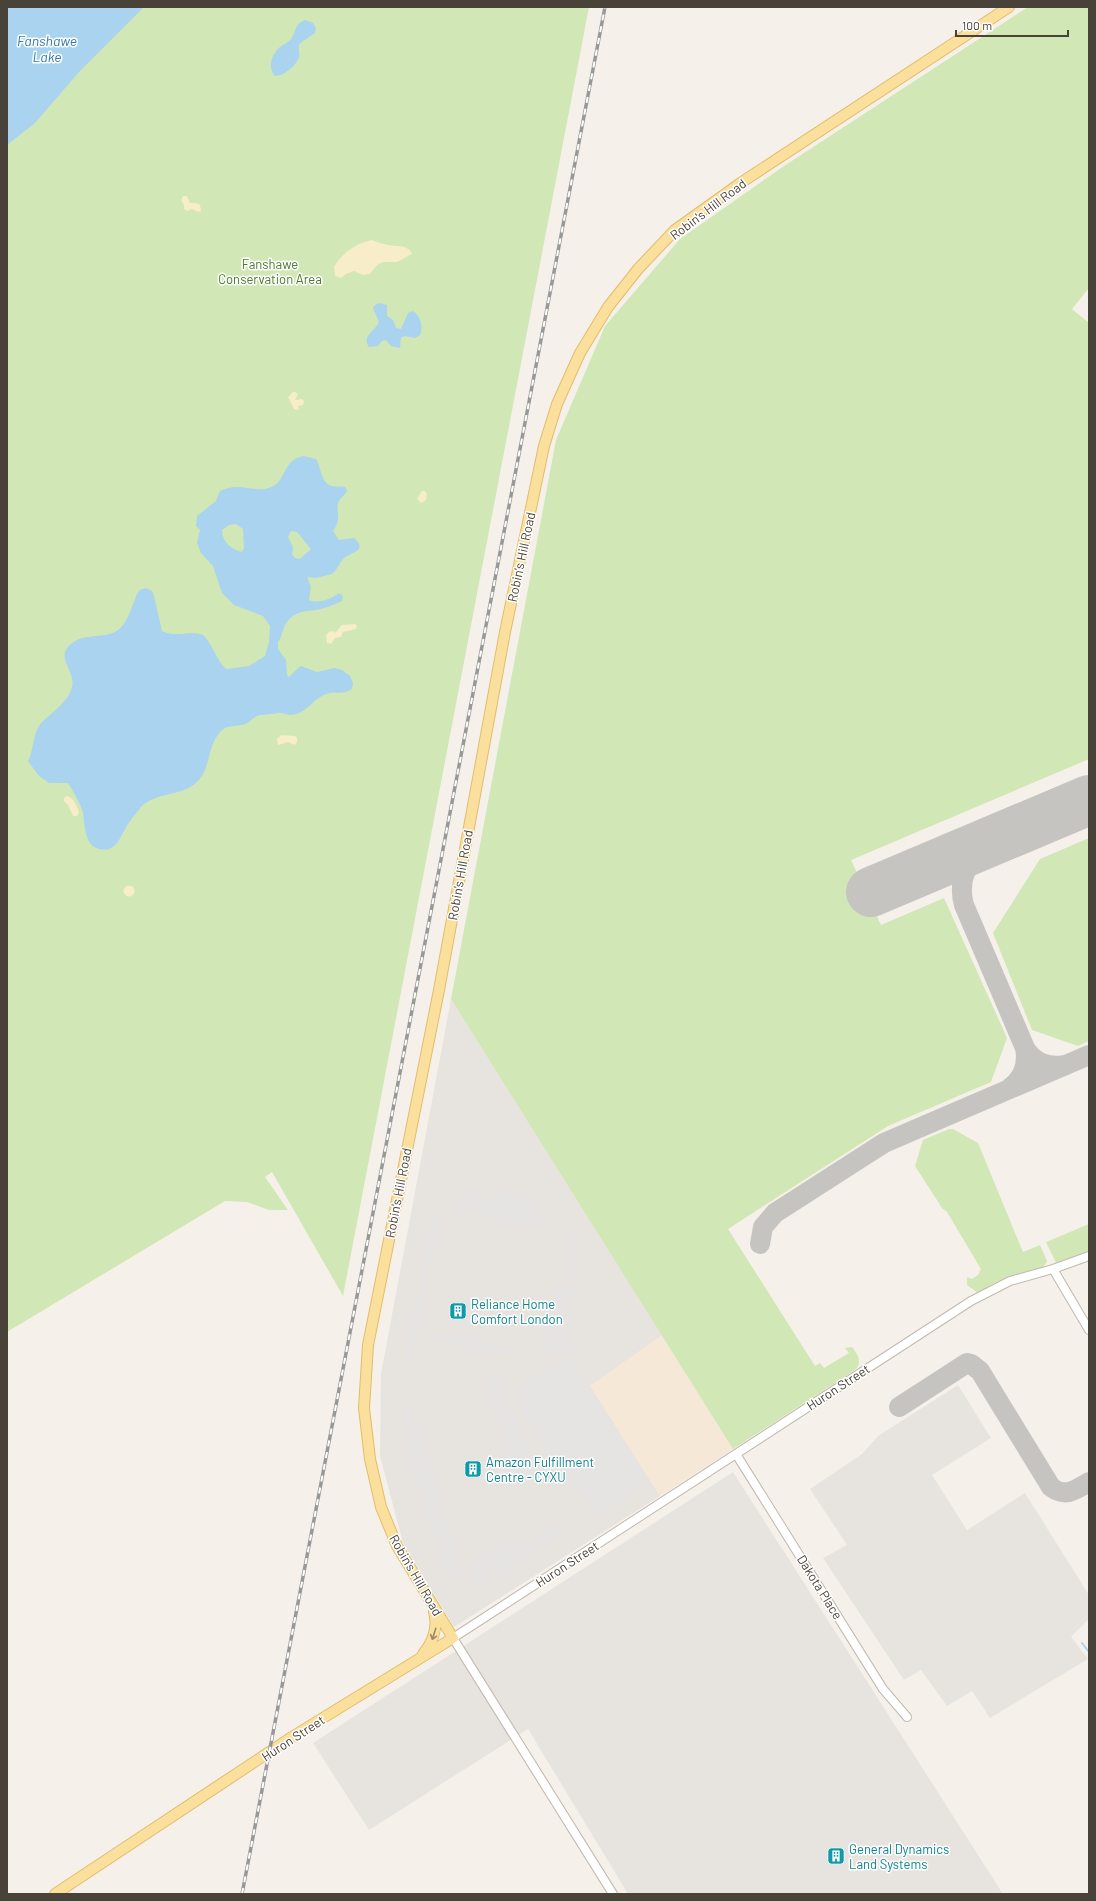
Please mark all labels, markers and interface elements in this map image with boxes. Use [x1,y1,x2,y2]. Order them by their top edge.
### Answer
scale bar [956,12,1068,38]
text: 100 m [962,18,992,32]
water label: Fanshawe Lake [17,32,77,65]
street label: Robin's Hill Road [667,175,749,243]
park label: Fanshawe Conservation Area [218,256,322,287]
street label: Robin's Hill Road [504,511,538,603]
street label: Robin's Hill Road [444,829,476,921]
street label: Robin's Hill Road [381,1147,415,1239]
place label: Reliance Home Comfort London [471,1296,563,1327]
building icon: Reliance Home Comfort London [448,1301,468,1321]
street label: Huron Street [803,1361,873,1413]
place label: Amazon Fulfillment Centre - CYXU [486,1454,594,1485]
building icon: Amazon Fulfillment Centre - CYXU [463,1459,483,1479]
street label: Robin's Hill Road [386,1531,446,1619]
street label: Huron Street [532,1538,602,1590]
street label: Dakota Place [794,1552,846,1622]
one-way arrow [430,1627,437,1640]
street label: Huron Street [258,1712,328,1764]
place label: General Dynamics Land Systems [849,1841,949,1872]
building icon: General Dynamics Land Systems [826,1846,846,1866]

